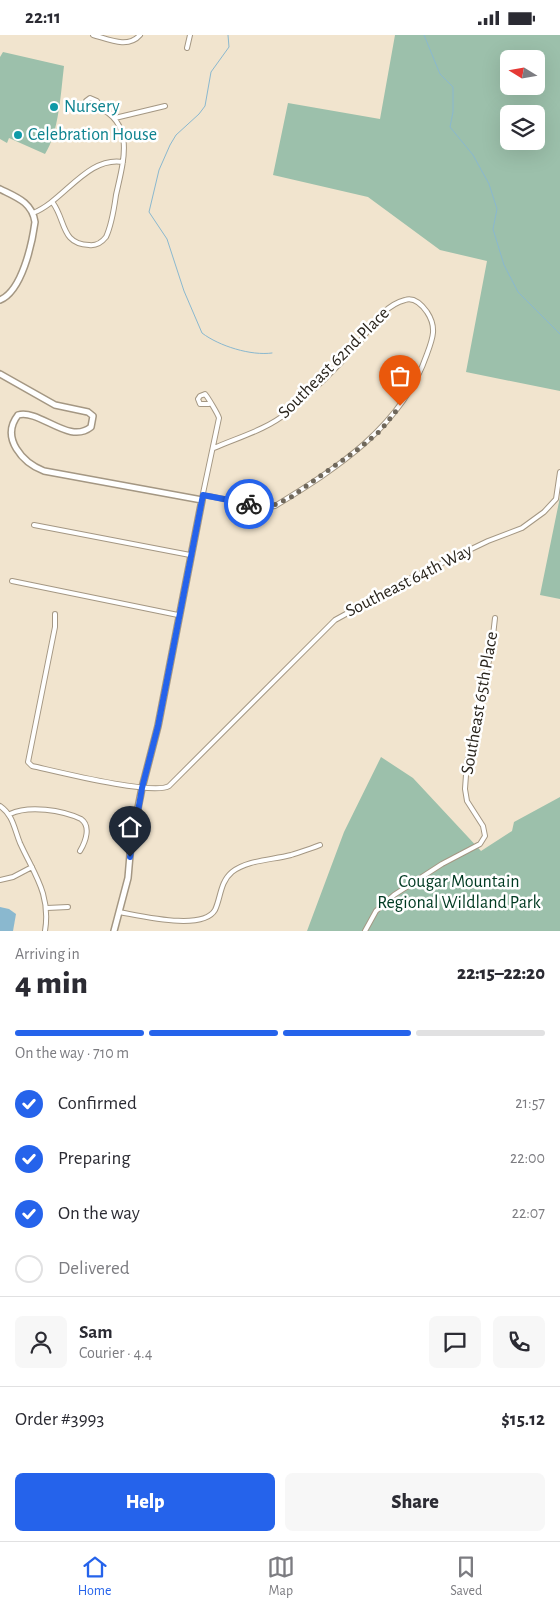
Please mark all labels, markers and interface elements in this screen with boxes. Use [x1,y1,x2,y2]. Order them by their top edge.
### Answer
text: 22:11 [25,8,61,27]
north arrow [500,50,545,95]
map controls [500,50,545,150]
place label: Nursery [64,98,120,116]
marker: Nursery [48,101,60,113]
button: layers [500,105,545,150]
place label: Celebration House [28,126,157,144]
marker: Celebration House [12,129,24,141]
street label: Southeast 62nd Place [275,304,393,422]
pin [379,355,421,406]
icon: bag [386,362,414,390]
courier [224,479,274,529]
icon: bike [235,490,263,518]
street label: Southeast 64th Way [343,541,475,621]
street label: Southeast 65th Place [459,630,501,776]
pin [109,806,151,857]
icon: home [116,813,144,841]
park label: Cougar Mountain Regional Wildland Park [377,873,542,912]
text: Arriving in [15,946,80,962]
text: 22:15–22:20 [457,964,545,983]
text: 4 min [15,967,88,999]
text: On the way · 710 m [15,1045,129,1061]
icon: check [15,1090,43,1118]
text: Confirmed [58,1094,137,1113]
text: 21:57 [515,1095,545,1111]
icon: check [15,1145,43,1173]
text: Preparing [58,1149,131,1168]
text: 22:00 [510,1150,545,1166]
icon: check [15,1200,43,1228]
text: On the way [58,1204,140,1223]
text: 22:07 [512,1205,545,1221]
text: Delivered [58,1259,130,1278]
button: person [15,1316,67,1368]
button: chat [429,1316,481,1368]
button: phone [493,1316,545,1368]
text: Sam [79,1323,113,1342]
text: Courier · 4.4 [79,1345,152,1361]
text: Order #3993 [15,1410,104,1429]
text: $15.12 [501,1410,545,1429]
button: Help [15,1473,275,1531]
button: Share [285,1473,545,1531]
tab: Home [78,1553,111,1600]
tab: Map [267,1553,295,1600]
tab: Saved [450,1553,482,1600]

